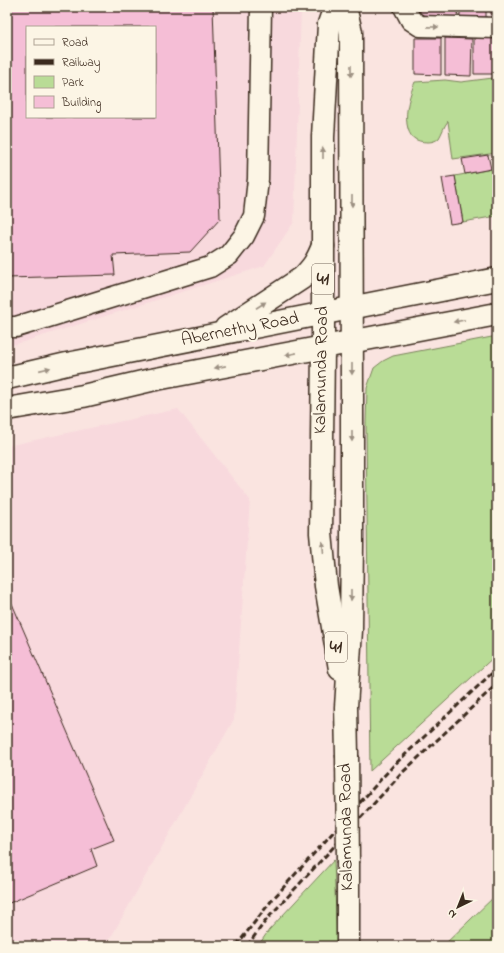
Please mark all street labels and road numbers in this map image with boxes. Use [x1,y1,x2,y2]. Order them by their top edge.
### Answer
road number: 41 [312,264,334,294]
street label: Abernethy Road [179,306,301,354]
street label: Kalamunda Road [308,306,336,434]
road number: 41 [325,632,347,662]
street label: Kalamunda Road [333,763,361,891]

